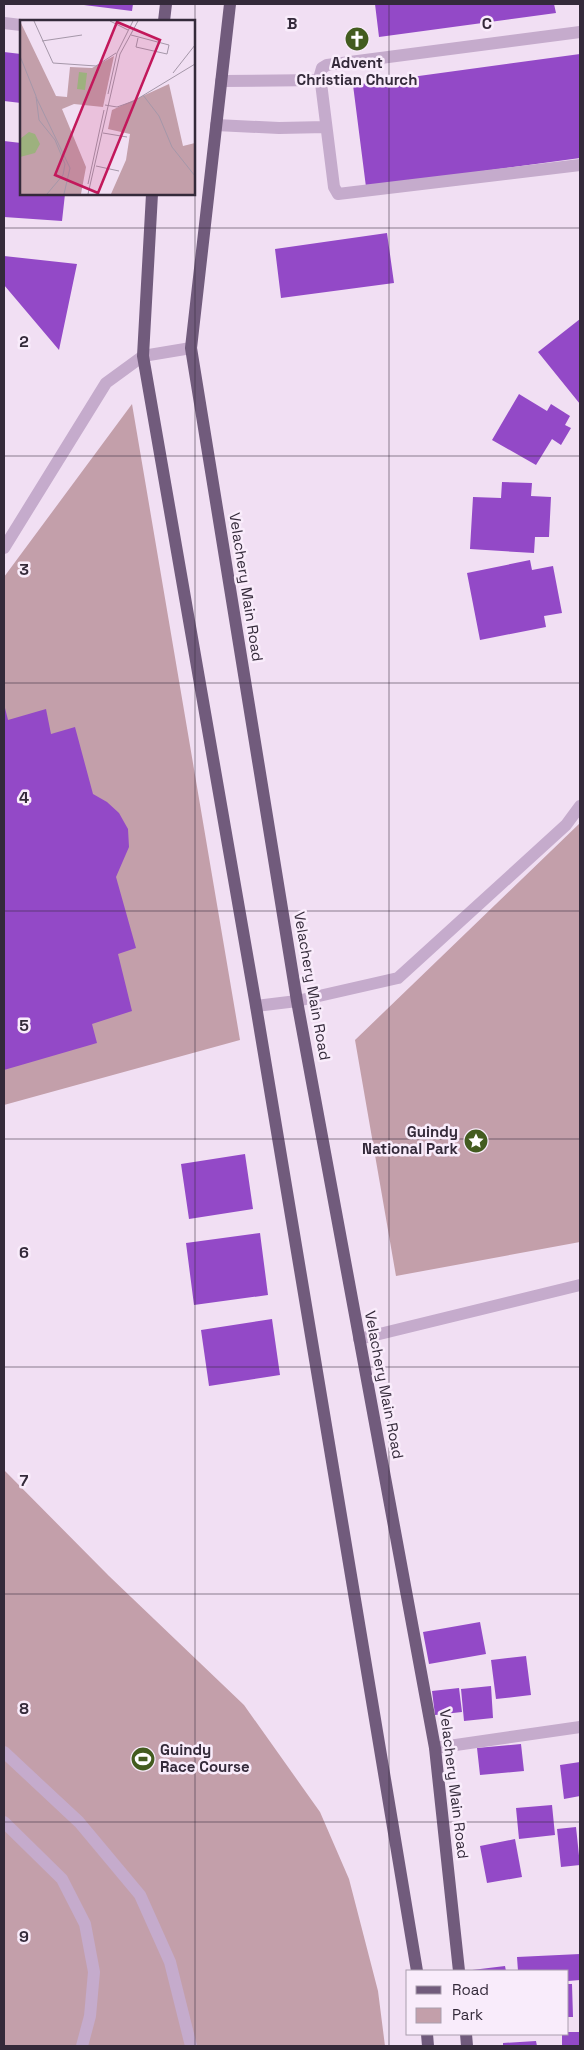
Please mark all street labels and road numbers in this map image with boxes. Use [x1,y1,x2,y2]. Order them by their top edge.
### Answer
street label: Velachery Main Road [225,511,268,663]
street label: Velachery Main Road [290,910,335,1062]
street label: Velachery Main Road [361,1309,408,1461]
street label: Velachery Main Road [436,1708,473,1860]

